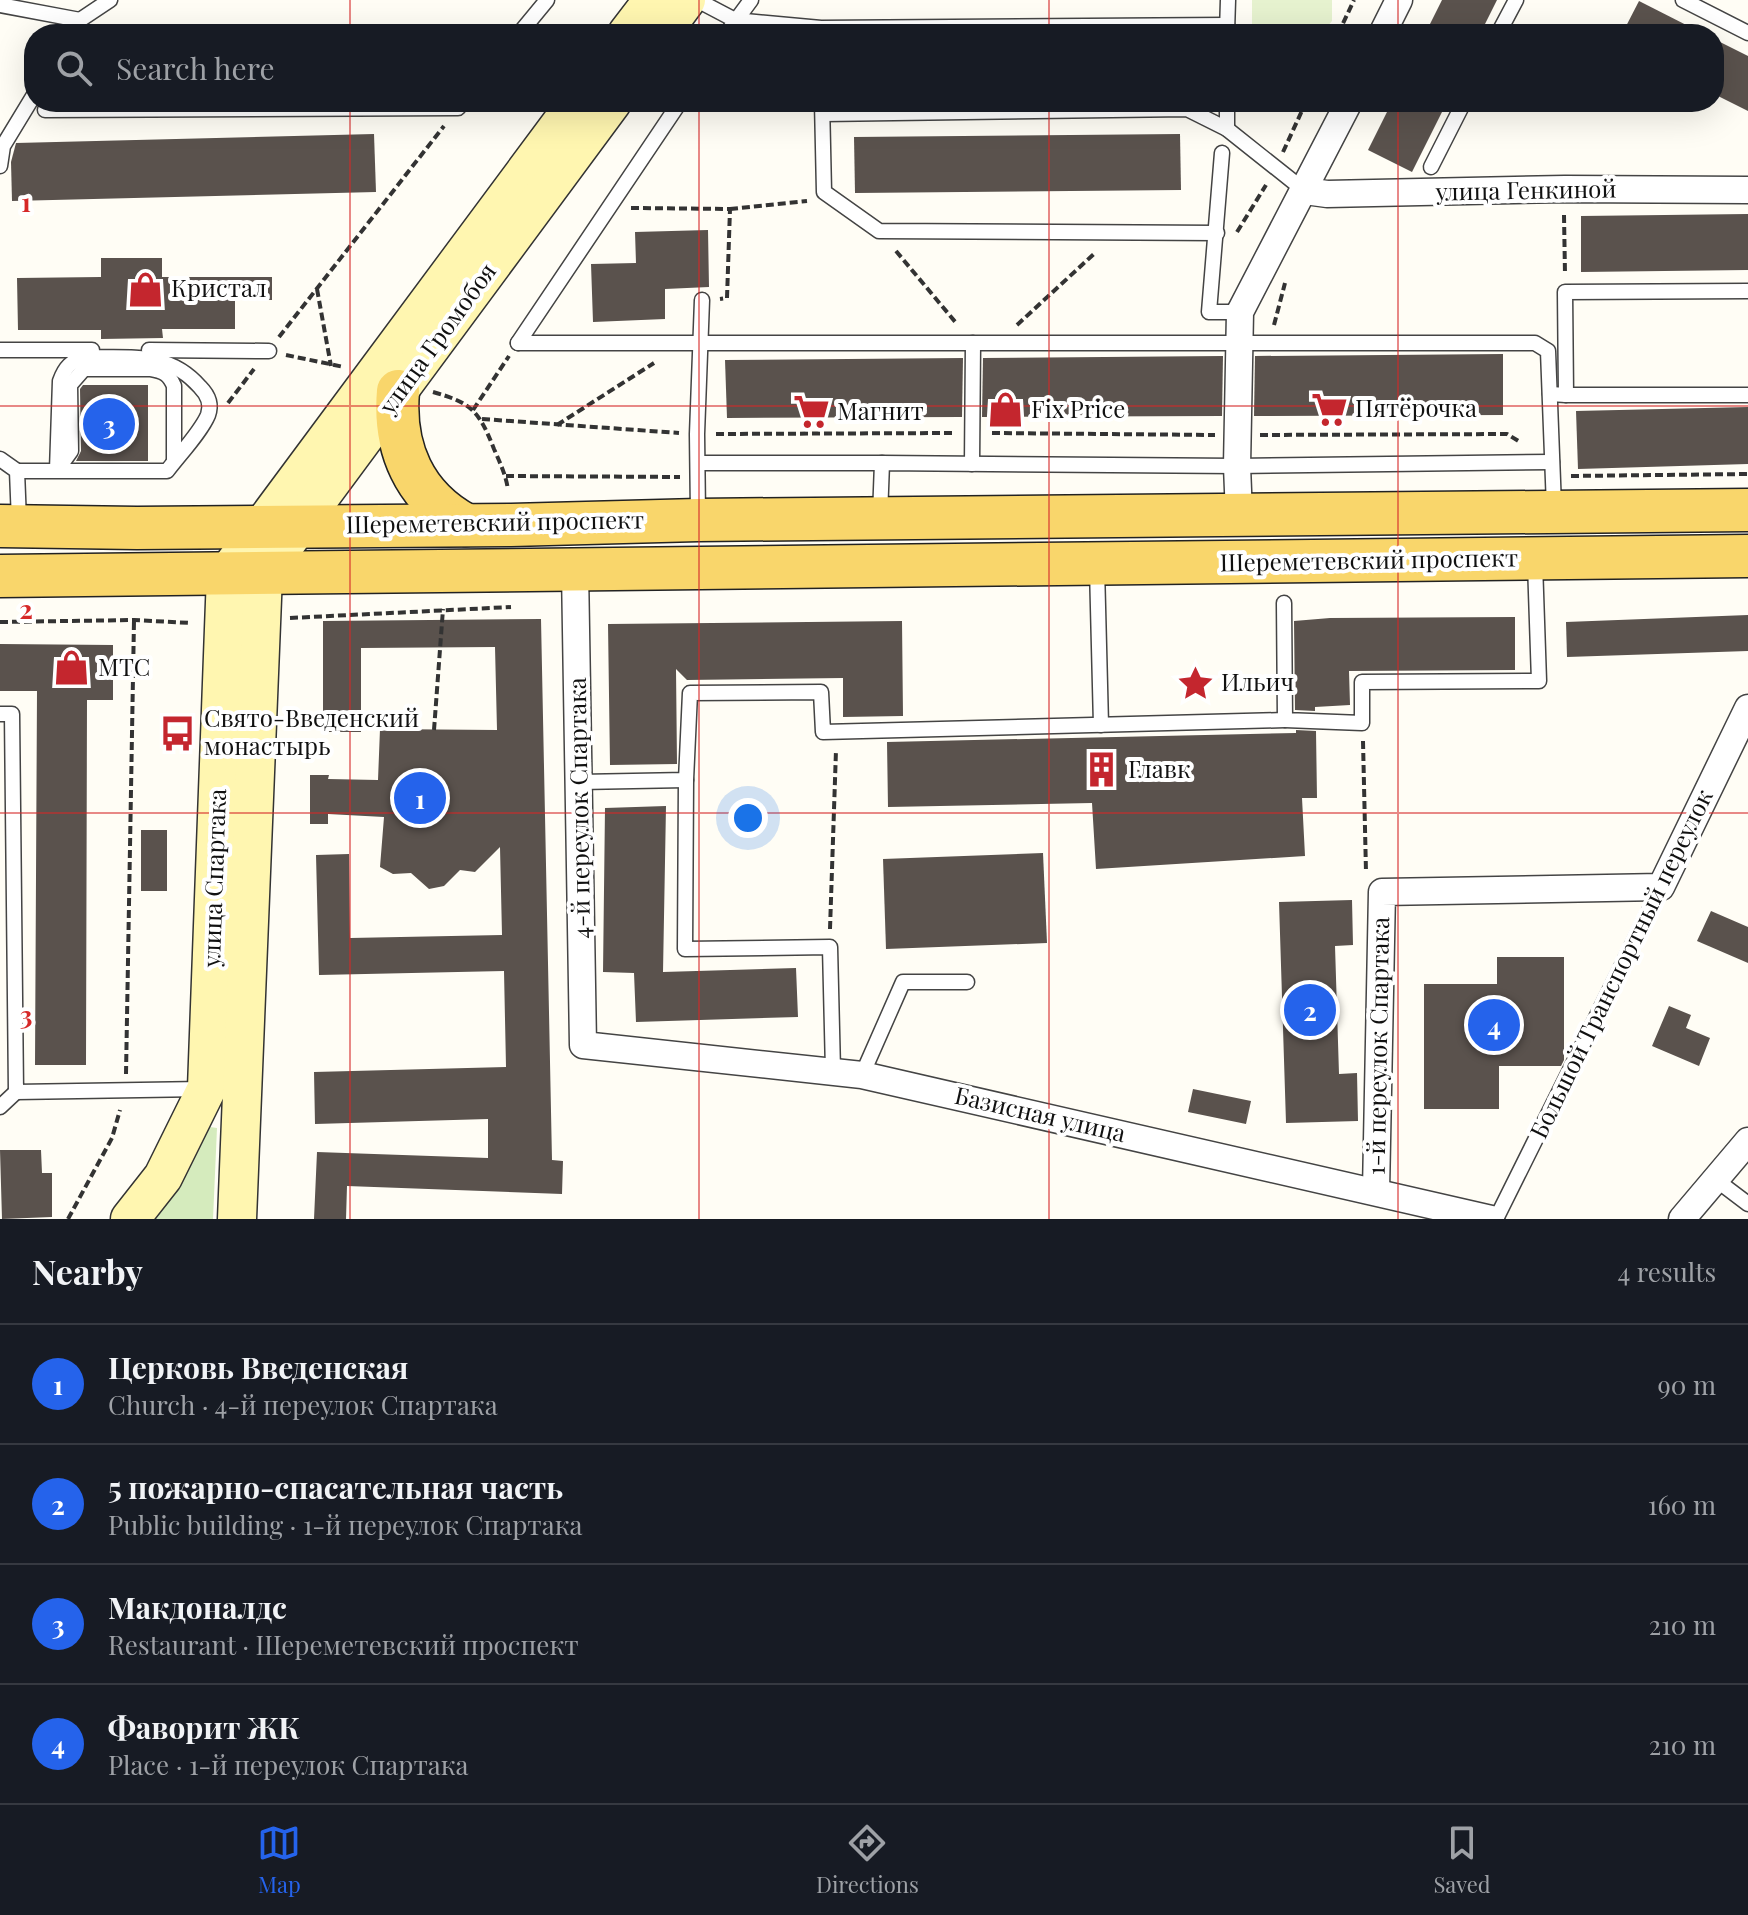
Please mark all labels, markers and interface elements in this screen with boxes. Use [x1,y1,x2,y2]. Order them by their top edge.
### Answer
search box [24,24,1724,112]
icon: search [52,46,96,90]
text: Search here [116,48,275,88]
street label: улица Генкиной [1434,171,1617,207]
text: 1 [21,184,31,219]
street label: улица Громобоя [370,256,502,421]
shop icon: Кристал [126,270,164,308]
place label: Кристал [171,271,267,303]
supermarket icon: Пятёрочка [1310,390,1348,428]
shop icon: Fix Price [986,391,1024,429]
place label: Пятёрочка [1355,391,1477,423]
place label: Fix Price [1031,392,1125,424]
supermarket icon: Магнит [792,393,830,431]
pin: 3 [83,394,135,454]
place label: Магнит [837,394,924,426]
street label: Шереметевский проспект [346,502,644,540]
street label: Шереметевский проспект [1220,540,1518,578]
text: 2 [19,591,33,626]
shop icon: МТС [53,649,91,687]
place label: МТС [98,650,150,682]
place icon: Ильич [1176,664,1214,702]
place label: Ильич [1221,665,1294,697]
street label: 4-й переулок Спартака [560,677,596,939]
place label: Свято-Введенский монастырь [204,701,419,761]
bus stop icon: Свято-Введенский монастырь [159,714,197,752]
building icon: Главк [1083,751,1121,789]
place label: Главк [1128,752,1191,784]
pin: 1 [394,768,446,828]
street label: Большой Транспортный переулок [1521,783,1719,1143]
street label: улица Спартака [194,788,232,969]
your location [728,798,768,838]
street label: 1-й переулок Спартака [1359,917,1395,1175]
pin: 2 [1284,980,1336,1040]
pin: 4 [1468,995,1520,1055]
text: 3 [20,997,32,1032]
street label: Базисная улица [952,1078,1129,1148]
text: Nearby [32,1248,143,1294]
text: 4 results [1617,1254,1716,1289]
text: Церковь Введенская [108,1347,409,1387]
text: 1 [53,1367,63,1402]
text: 90 m [1658,1367,1716,1402]
text: Church · 4-й переулок Спартака [108,1387,498,1422]
text: 5 пожарно-спасательная часть [108,1467,563,1507]
text: 2 [51,1487,65,1522]
text: 160 m [1648,1487,1716,1522]
text: Public building · 1-й переулок Спартака [108,1507,583,1542]
text: Макдоналдс [108,1587,287,1627]
text: 3 [52,1607,64,1642]
text: 210 m [1649,1607,1716,1642]
text: Restaurant · Шереметевский проспект [108,1627,579,1662]
text: Фаворит ЖК [108,1707,300,1747]
text: 4 [51,1727,65,1762]
text: 210 m [1649,1727,1716,1762]
text: Place · 1-й переулок Спартака [108,1747,469,1782]
tab: Map [257,1821,301,1899]
tab: Directions [816,1821,919,1899]
tab: Saved [1433,1821,1491,1899]

